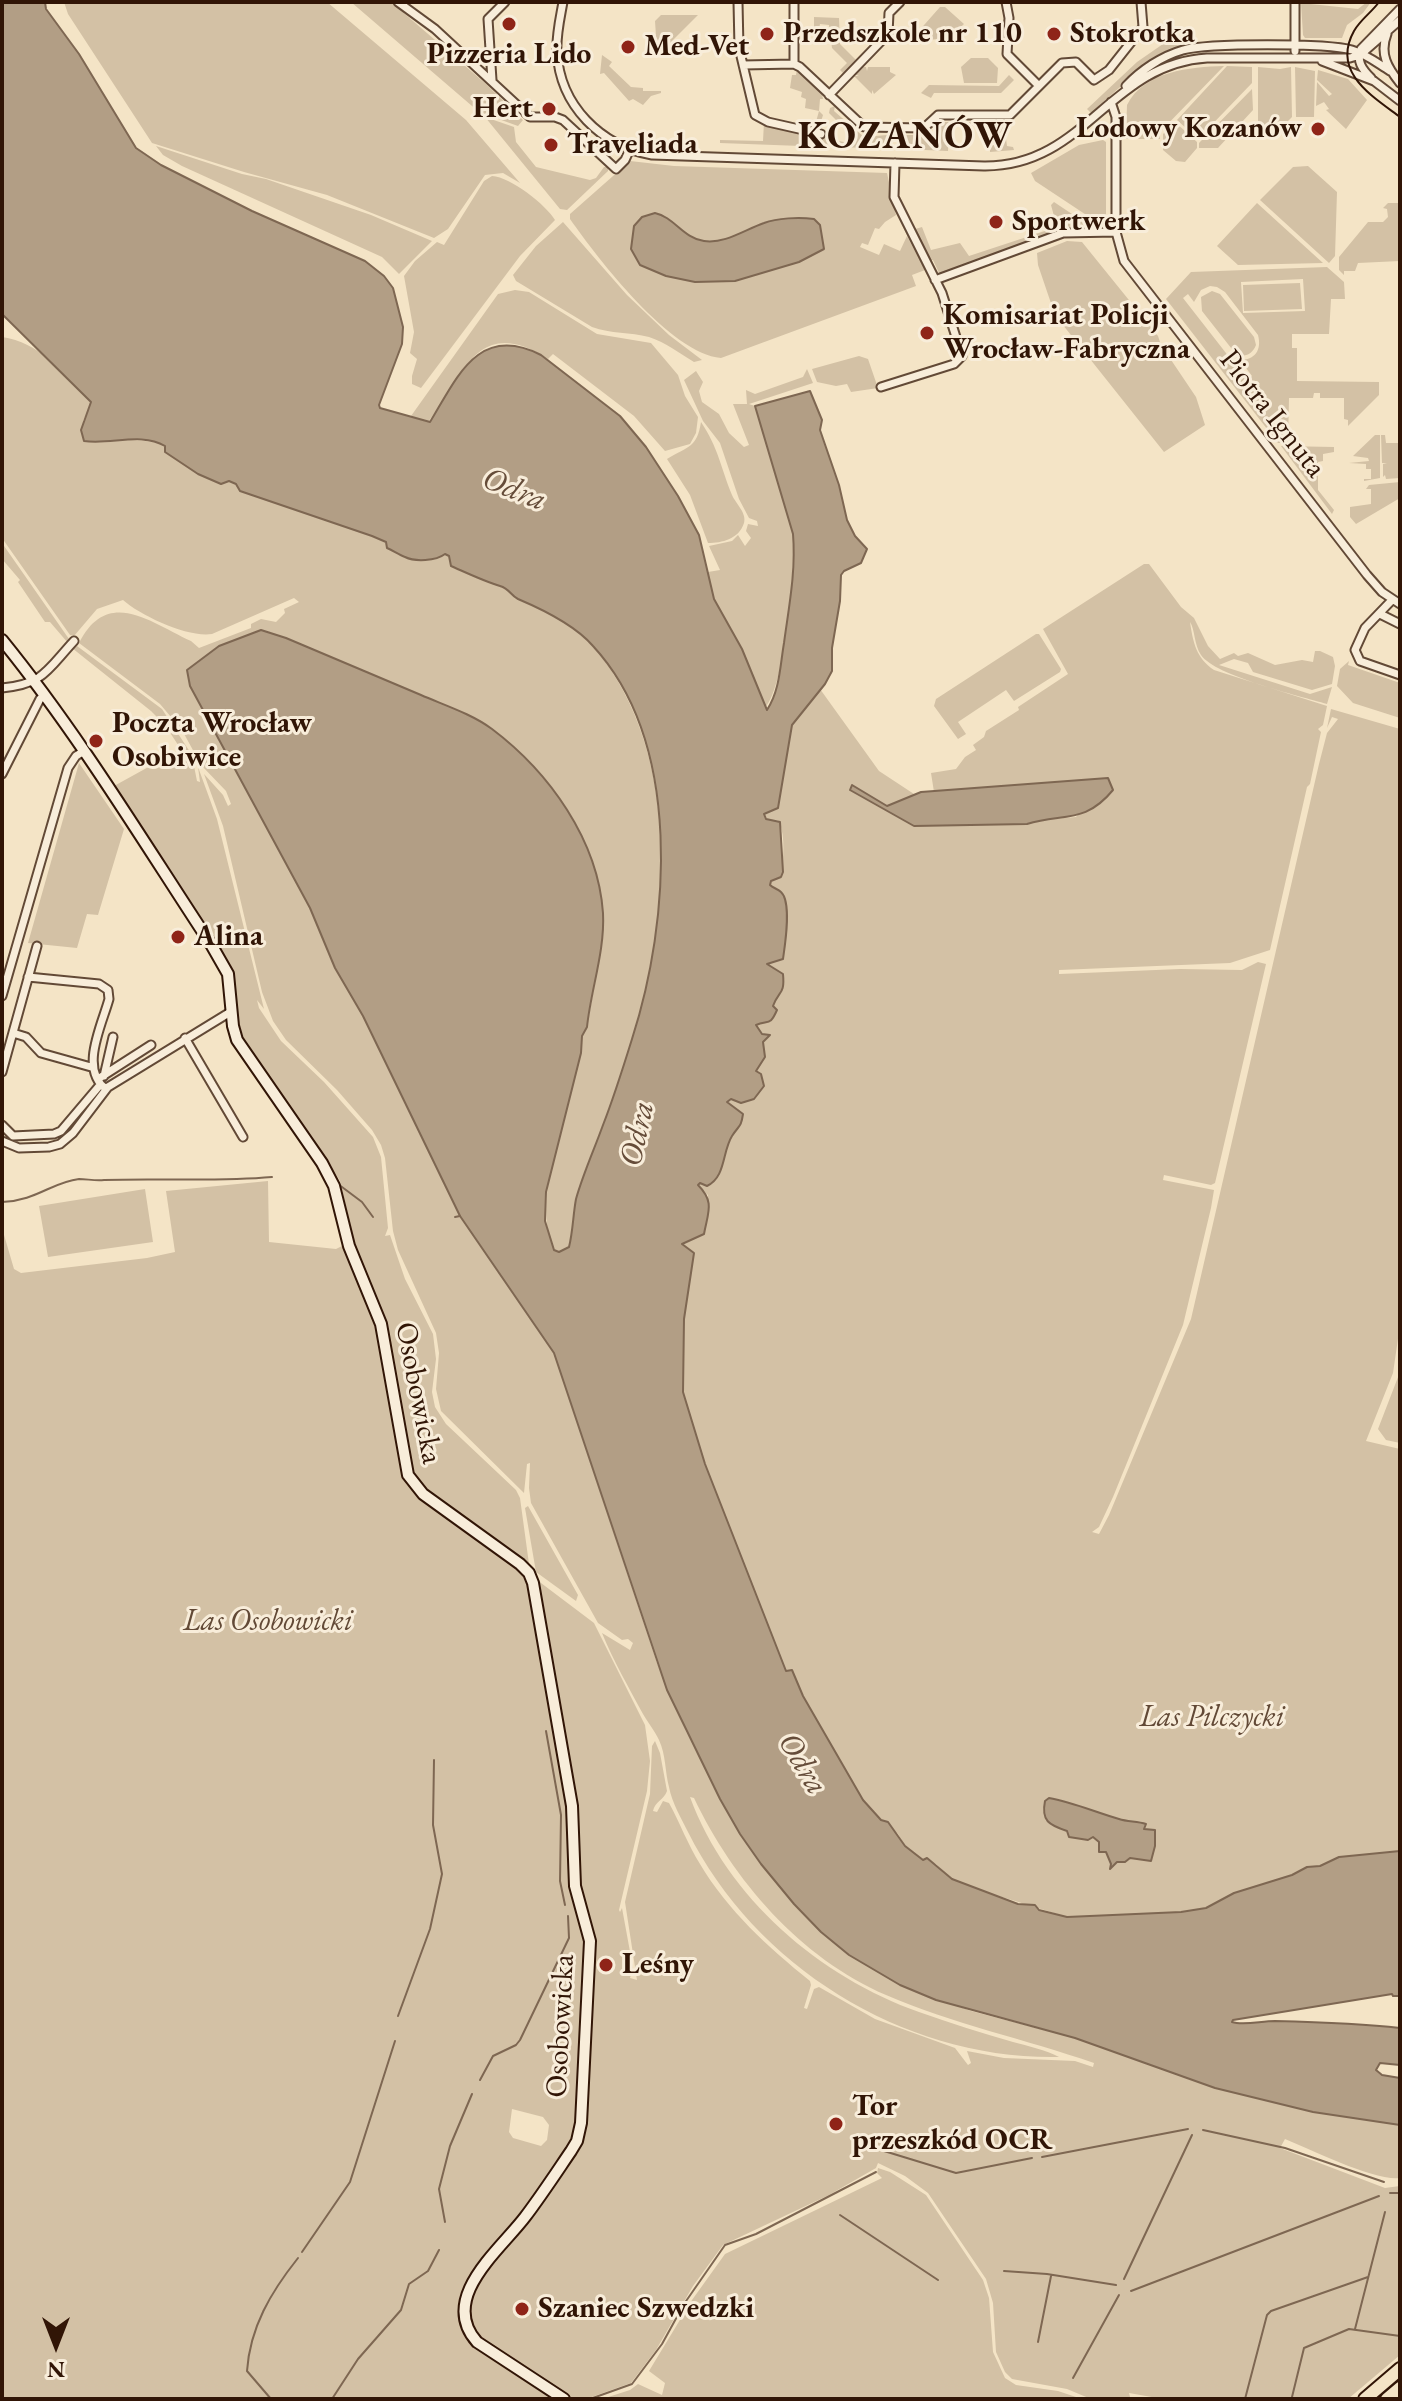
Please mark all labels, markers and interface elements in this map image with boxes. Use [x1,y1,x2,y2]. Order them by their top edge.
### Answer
marker: Pizzeria Lido [500,15,518,33]
place label: Przedszkole nr 110 [783,16,1022,52]
place label: Stokrotka [1070,16,1195,52]
marker: Przedszkole nr 110 [758,25,776,43]
marker: Stokrotka [1045,25,1063,43]
place label: Med-Vet [644,29,749,65]
place label: Pizzeria Lido [427,37,591,73]
marker: Med-Vet [619,38,637,56]
place label: Hert [473,91,533,127]
marker: Hert [540,100,558,118]
place label: Lodowy Kozanów [1076,111,1302,147]
district label: KOZANÓW [798,115,1014,161]
marker: Lodowy Kozanów [1309,120,1327,138]
place label: Traveliada [567,127,698,163]
marker: Traveliada [542,136,560,154]
place label: Sportwerk [1012,204,1145,240]
marker: Sportwerk [987,213,1005,231]
place label: Komisariat Policji Wrocław-Fabryczna [943,298,1190,368]
marker: Komisariat Policji Wrocław-Fabryczna [918,324,936,342]
street label: Piotra Ignuta [1211,343,1333,485]
water label: Odra [477,460,551,520]
place label: Poczta Wrocław Osobiwice [112,706,312,776]
marker: Poczta Wrocław Osobiwice [87,732,105,750]
place label: Alina [194,919,263,955]
marker: Alina [169,928,187,946]
water label: Odra [612,1098,664,1170]
street label: Osobowicka [387,1319,449,1467]
park label: Las Osobowicki [183,1604,353,1640]
park label: Las Pilczycki [1139,1700,1285,1736]
water label: Odra [769,1726,835,1802]
place label: Leśny [622,1947,694,1983]
street label: Osobowicka [539,1953,583,2099]
marker: Leśny [597,1956,615,1974]
place label: Tor przeszkód OCR [852,2089,1053,2160]
marker: Tor przeszkód OCR [827,2115,845,2133]
place label: Szaniec Szwedzki [538,2291,754,2327]
marker: Szaniec Szwedzki [513,2300,531,2318]
north arrow [16,2305,96,2385]
text: N [47,2355,65,2384]

